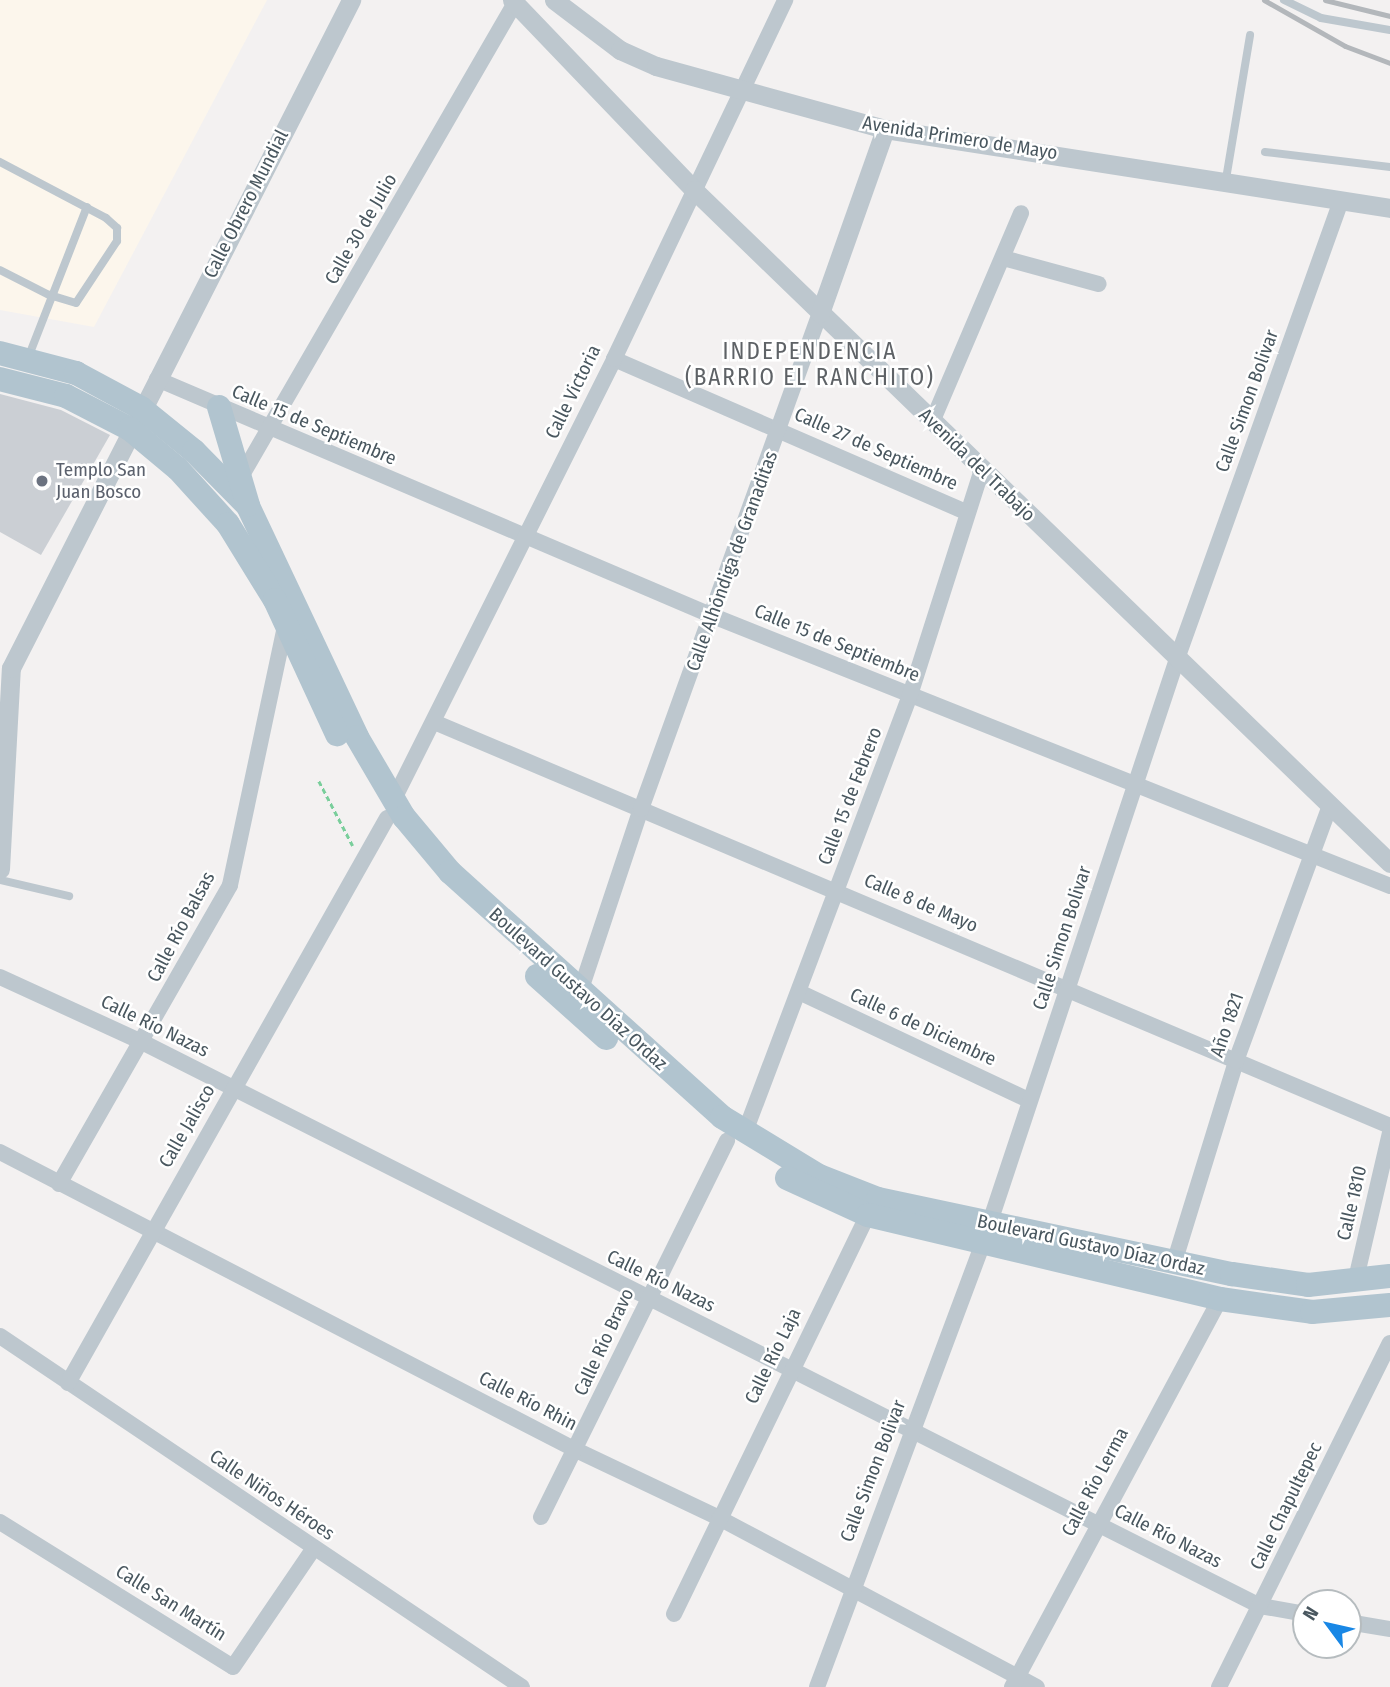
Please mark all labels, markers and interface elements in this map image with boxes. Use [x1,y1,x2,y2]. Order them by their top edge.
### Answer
street label: Avenida Primero de Mayo [861,111,1059,165]
street label: Calle Obrero Mundial [199,126,293,282]
street label: Calle 30 de Julio [320,169,402,289]
street label: Calle Simon Bolivar [1211,327,1283,475]
district label: INDEPENDENCIA (BARRIO EL RANCHITO) [688,337,932,391]
street label: Calle Victoria [540,341,606,443]
street label: Calle 15 de Septiembre [228,380,400,470]
street label: Calle 27 de Septiembre [791,403,961,495]
street label: Avenida del Trabajo [914,404,1040,526]
street label: Calle Alhóndiga de Granaditas [682,448,782,674]
place label: Templo San Juan Bosco [56,459,146,503]
marker: Templo San Juan Bosco [34,473,50,489]
street label: Calle 15 de Septiembre [751,599,923,687]
street label: Calle 15 de Febrero [813,724,887,868]
street label: Calle Simon Bolivar [1028,863,1096,1013]
street label: Calle Río Balsas [142,868,220,986]
street label: Calle 8 de Mayo [861,869,981,937]
street label: Boulevard Gustavo Díaz Ordaz [484,903,672,1075]
street label: Calle 6 de Diciembre [846,983,1000,1071]
street label: Calle Río Nazas [97,990,213,1062]
street label: Año 1821 [1205,990,1249,1060]
street label: Calle Jalisco [154,1080,220,1172]
street label: Calle 1810 [1332,1163,1372,1243]
street label: Boulevard Gustavo Díaz Ordaz [975,1210,1207,1280]
street label: Calle Río Nazas [603,1245,719,1317]
street label: Calle Río Bravo [569,1285,639,1399]
street label: Calle Río Laja [740,1305,806,1407]
street label: Calle Río Rhin [475,1367,581,1435]
street label: Calle Simon Bolivar [835,1397,911,1545]
street label: Calle Río Lerma [1057,1424,1133,1540]
street label: Calle Chapultepec [1245,1438,1327,1574]
street label: Calle Niños Héroes [205,1445,339,1545]
street label: Calle Río Nazas [1111,1499,1225,1573]
street label: Calle San Martín [112,1560,230,1646]
north arrow [1292,1589,1362,1659]
text: N [1298,1602,1323,1624]

